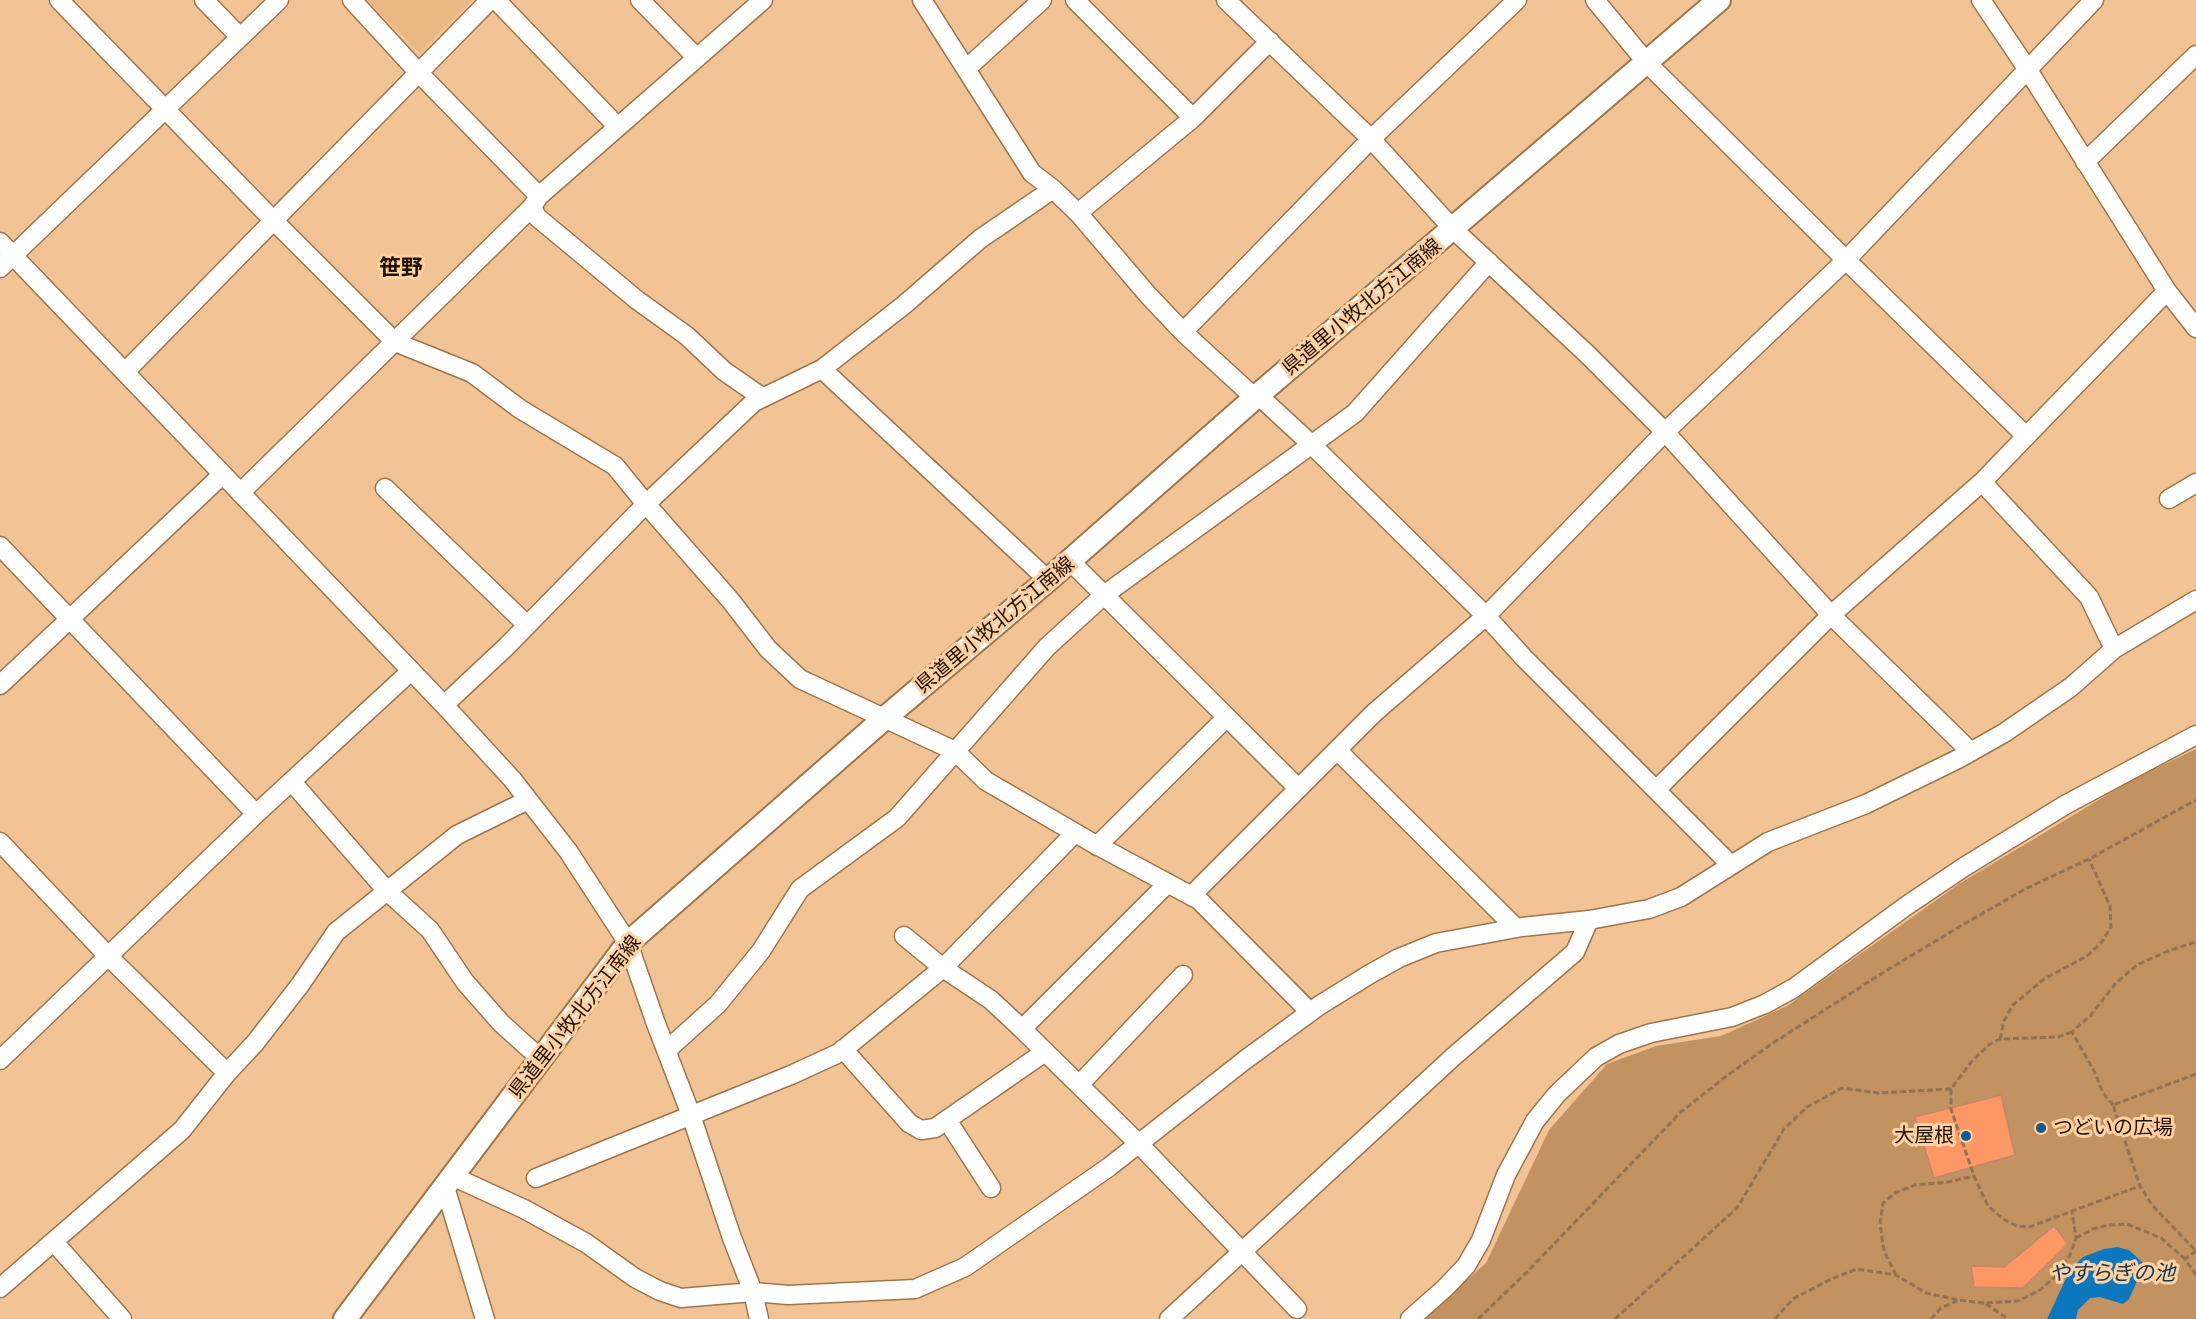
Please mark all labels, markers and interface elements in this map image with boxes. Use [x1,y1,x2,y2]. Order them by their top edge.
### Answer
street label: 県道里小牧北方江南線 [1278,234,1446,380]
district label: 笹野 [379,255,423,281]
street label: 県道里小牧北方江南線 [911,552,1079,698]
street label: 県道里小牧北方江南線 [504,931,646,1103]
place label: つどいの広場 [2053,1116,2173,1140]
marker: つどいの広場 [2034,1121,2048,1135]
place label: 大屋根 [1894,1124,1954,1148]
marker: 大屋根 [1959,1129,1973,1143]
water label: やすらぎの池 [2049,1260,2175,1286]

